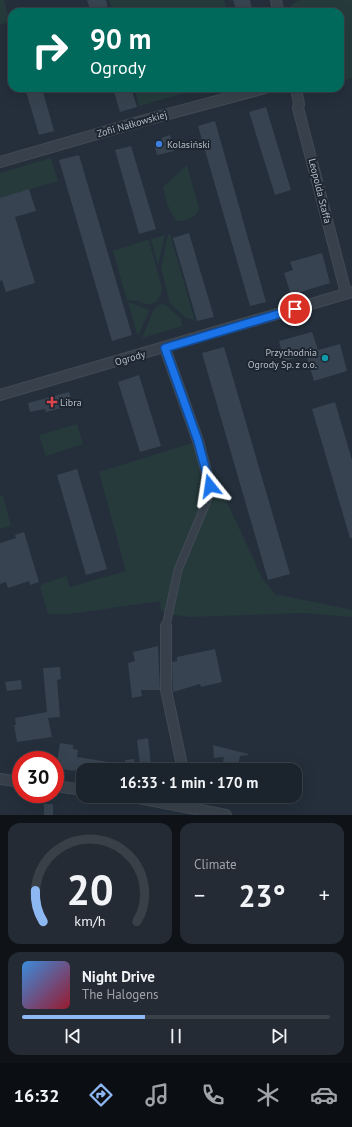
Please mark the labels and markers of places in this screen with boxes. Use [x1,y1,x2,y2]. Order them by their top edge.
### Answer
place label: Kolasiński [167,138,210,151]
marker: Kolasiński [154,139,164,149]
pin [278,292,312,326]
place label: Przychodnia Ogrody Sp. z o.o. [248,346,317,371]
marker: Przychodnia Ogrody Sp. z o.o. [320,353,330,363]
place label: Libra [60,396,82,409]
marker: Libra [47,397,57,407]

